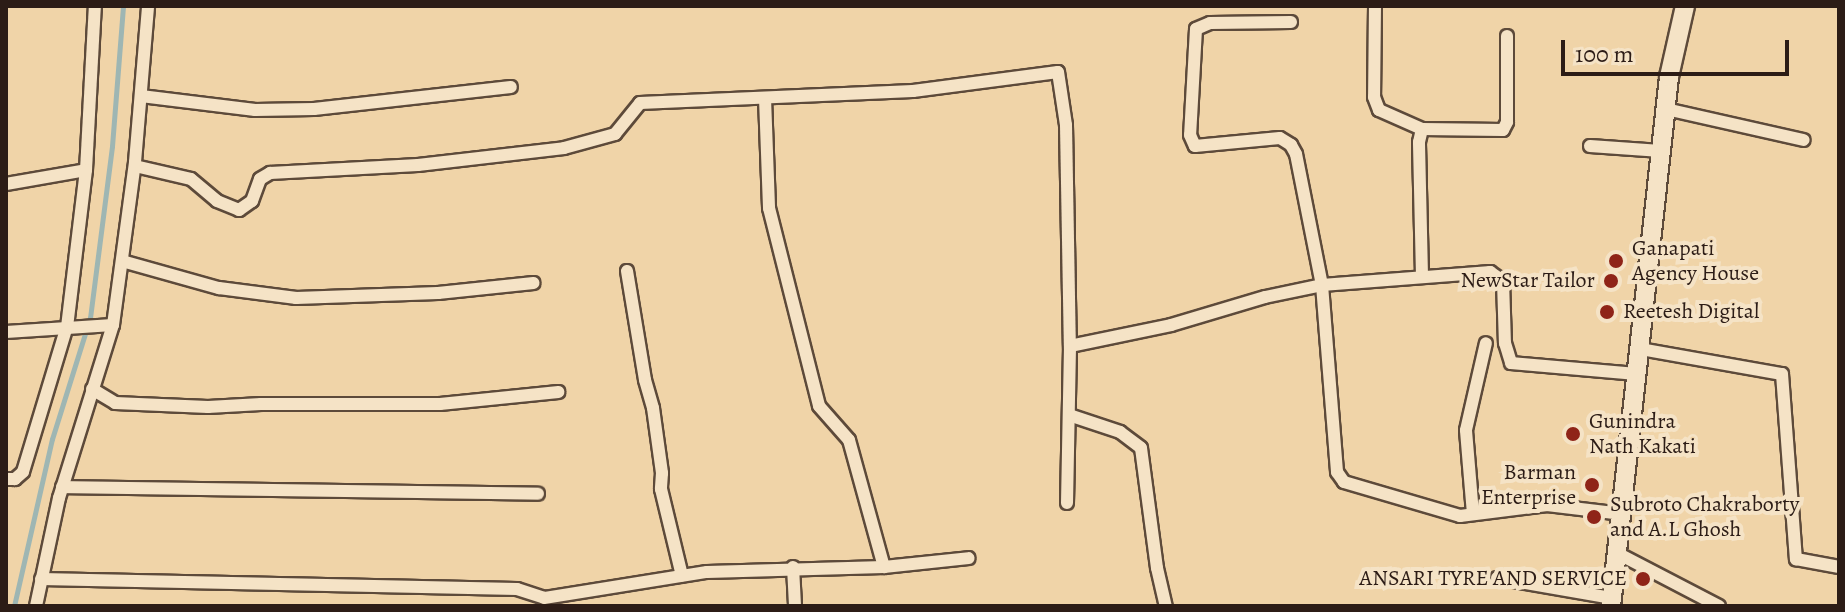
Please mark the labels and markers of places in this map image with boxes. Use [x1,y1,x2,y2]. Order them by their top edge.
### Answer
place label: Ganapati Agency House [1632,235,1759,286]
marker: Ganapati Agency House [1607,252,1625,270]
place label: NewStar Tailor [1461,268,1595,294]
marker: NewStar Tailor [1602,272,1620,290]
place label: Reetesh Digital [1623,299,1759,325]
marker: Reetesh Digital [1598,303,1616,321]
place label: Gunindra Nath Kakati [1589,408,1696,460]
marker: Gunindra Nath Kakati [1564,425,1582,443]
place label: Barman Enterprise [1481,459,1576,510]
marker: Barman Enterprise [1583,476,1601,494]
place label: Subroto Chakraborty and A.L Ghosh [1610,491,1799,542]
marker: Subroto Chakraborty and A.L Ghosh [1585,508,1603,526]
place label: ANSARI TYRE AND SERVICE [1359,566,1627,592]
marker: ANSARI TYRE AND SERVICE [1634,570,1652,588]

